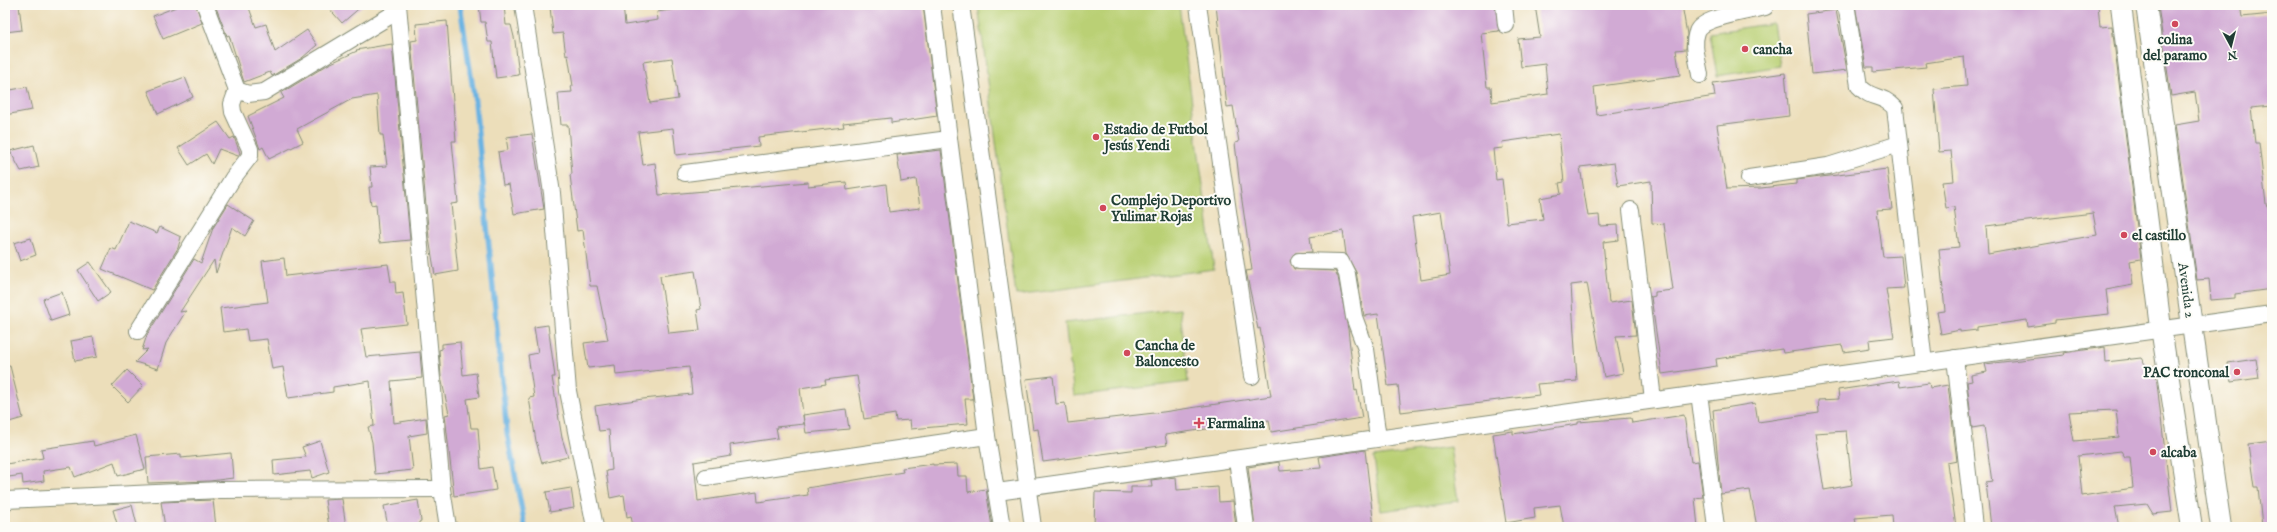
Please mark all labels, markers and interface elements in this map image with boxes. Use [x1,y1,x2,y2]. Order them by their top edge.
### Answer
marker: colina del paramo [2170,19,2180,29]
north arrow [2211,26,2251,66]
place label: colina del paramo [2143,31,2207,65]
place label: cancha [1753,41,1793,59]
marker: cancha [1740,44,1750,54]
text: N [2226,47,2239,63]
place label: Estadio de Futbol Jesús Yendi [1102,121,1209,155]
marker: Estadio de Futbol Jesús Yendi [1091,132,1101,142]
place label: Complejo Deportivo Yulimar Rojas [1111,192,1231,226]
marker: Complejo Deportivo Yulimar Rojas [1098,203,1108,213]
place label: el castillo [2132,227,2186,245]
marker: el castillo [2119,230,2129,240]
street label: Avenida 2 [2173,260,2199,320]
place label: Cancha de Baloncesto [1135,337,1199,371]
marker: Cancha de Baloncesto [1122,348,1132,358]
place label: PAC tronconal [2143,364,2230,382]
marker: PAC tronconal [2232,367,2242,377]
place label: Farmalina [1207,415,1266,433]
marker: Farmalina [1194,418,1204,428]
place label: alcaba [2161,444,2197,462]
marker: alcaba [2148,447,2158,457]

